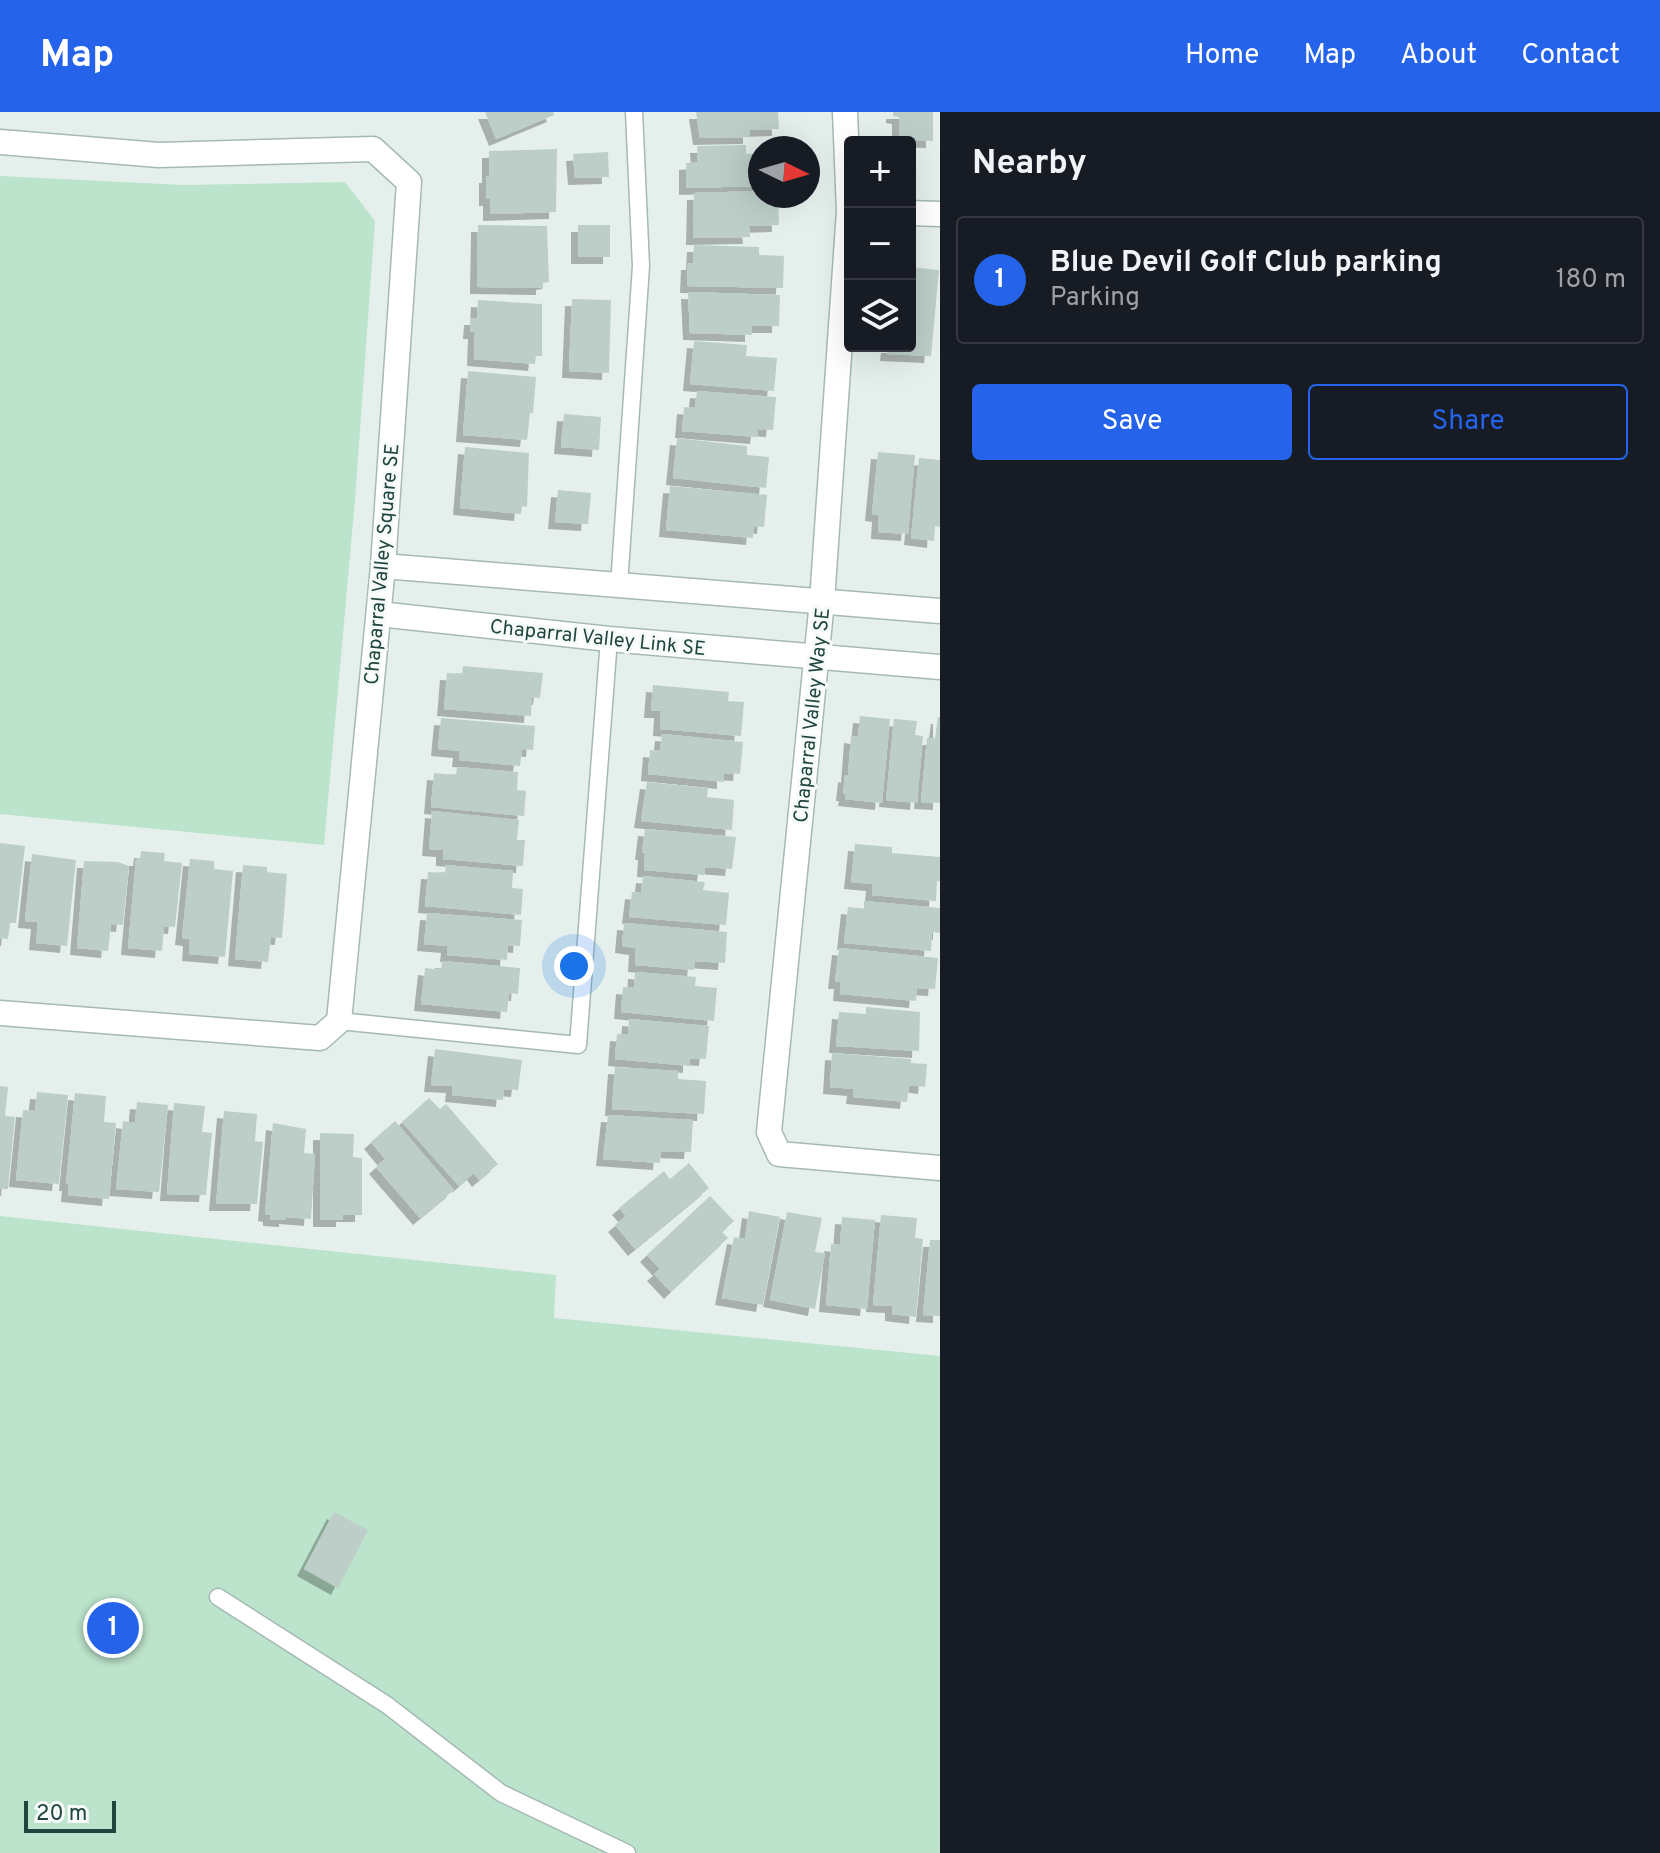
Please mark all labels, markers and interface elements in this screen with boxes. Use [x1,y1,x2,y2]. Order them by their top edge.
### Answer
text: Map [40,32,114,81]
text: Home [1185,38,1259,74]
text: Map [1303,38,1356,74]
text: About [1400,38,1477,74]
text: Contact [1521,38,1620,74]
north arrow [748,136,820,208]
map controls [844,136,916,352]
button: + [844,136,916,208]
text: Nearby [972,143,1087,186]
button: − [844,208,916,280]
text: Blue Devil Golf Club parking [1050,245,1442,282]
text: 1 [995,264,1005,297]
text: 180 m [1556,264,1626,297]
button: layers [844,280,916,352]
text: Parking [1050,282,1140,315]
button: Save [972,384,1292,460]
button: Share [1308,384,1628,460]
street label: Chaparral Valley Square SE [359,442,406,686]
street label: Chaparral Valley Way SE [789,606,837,824]
street label: Chaparral Valley Link SE [488,615,707,663]
your location [554,946,594,986]
pin: 1 [87,1598,139,1658]
scale bar [24,1797,116,1833]
text: 20 m [36,1801,87,1828]

